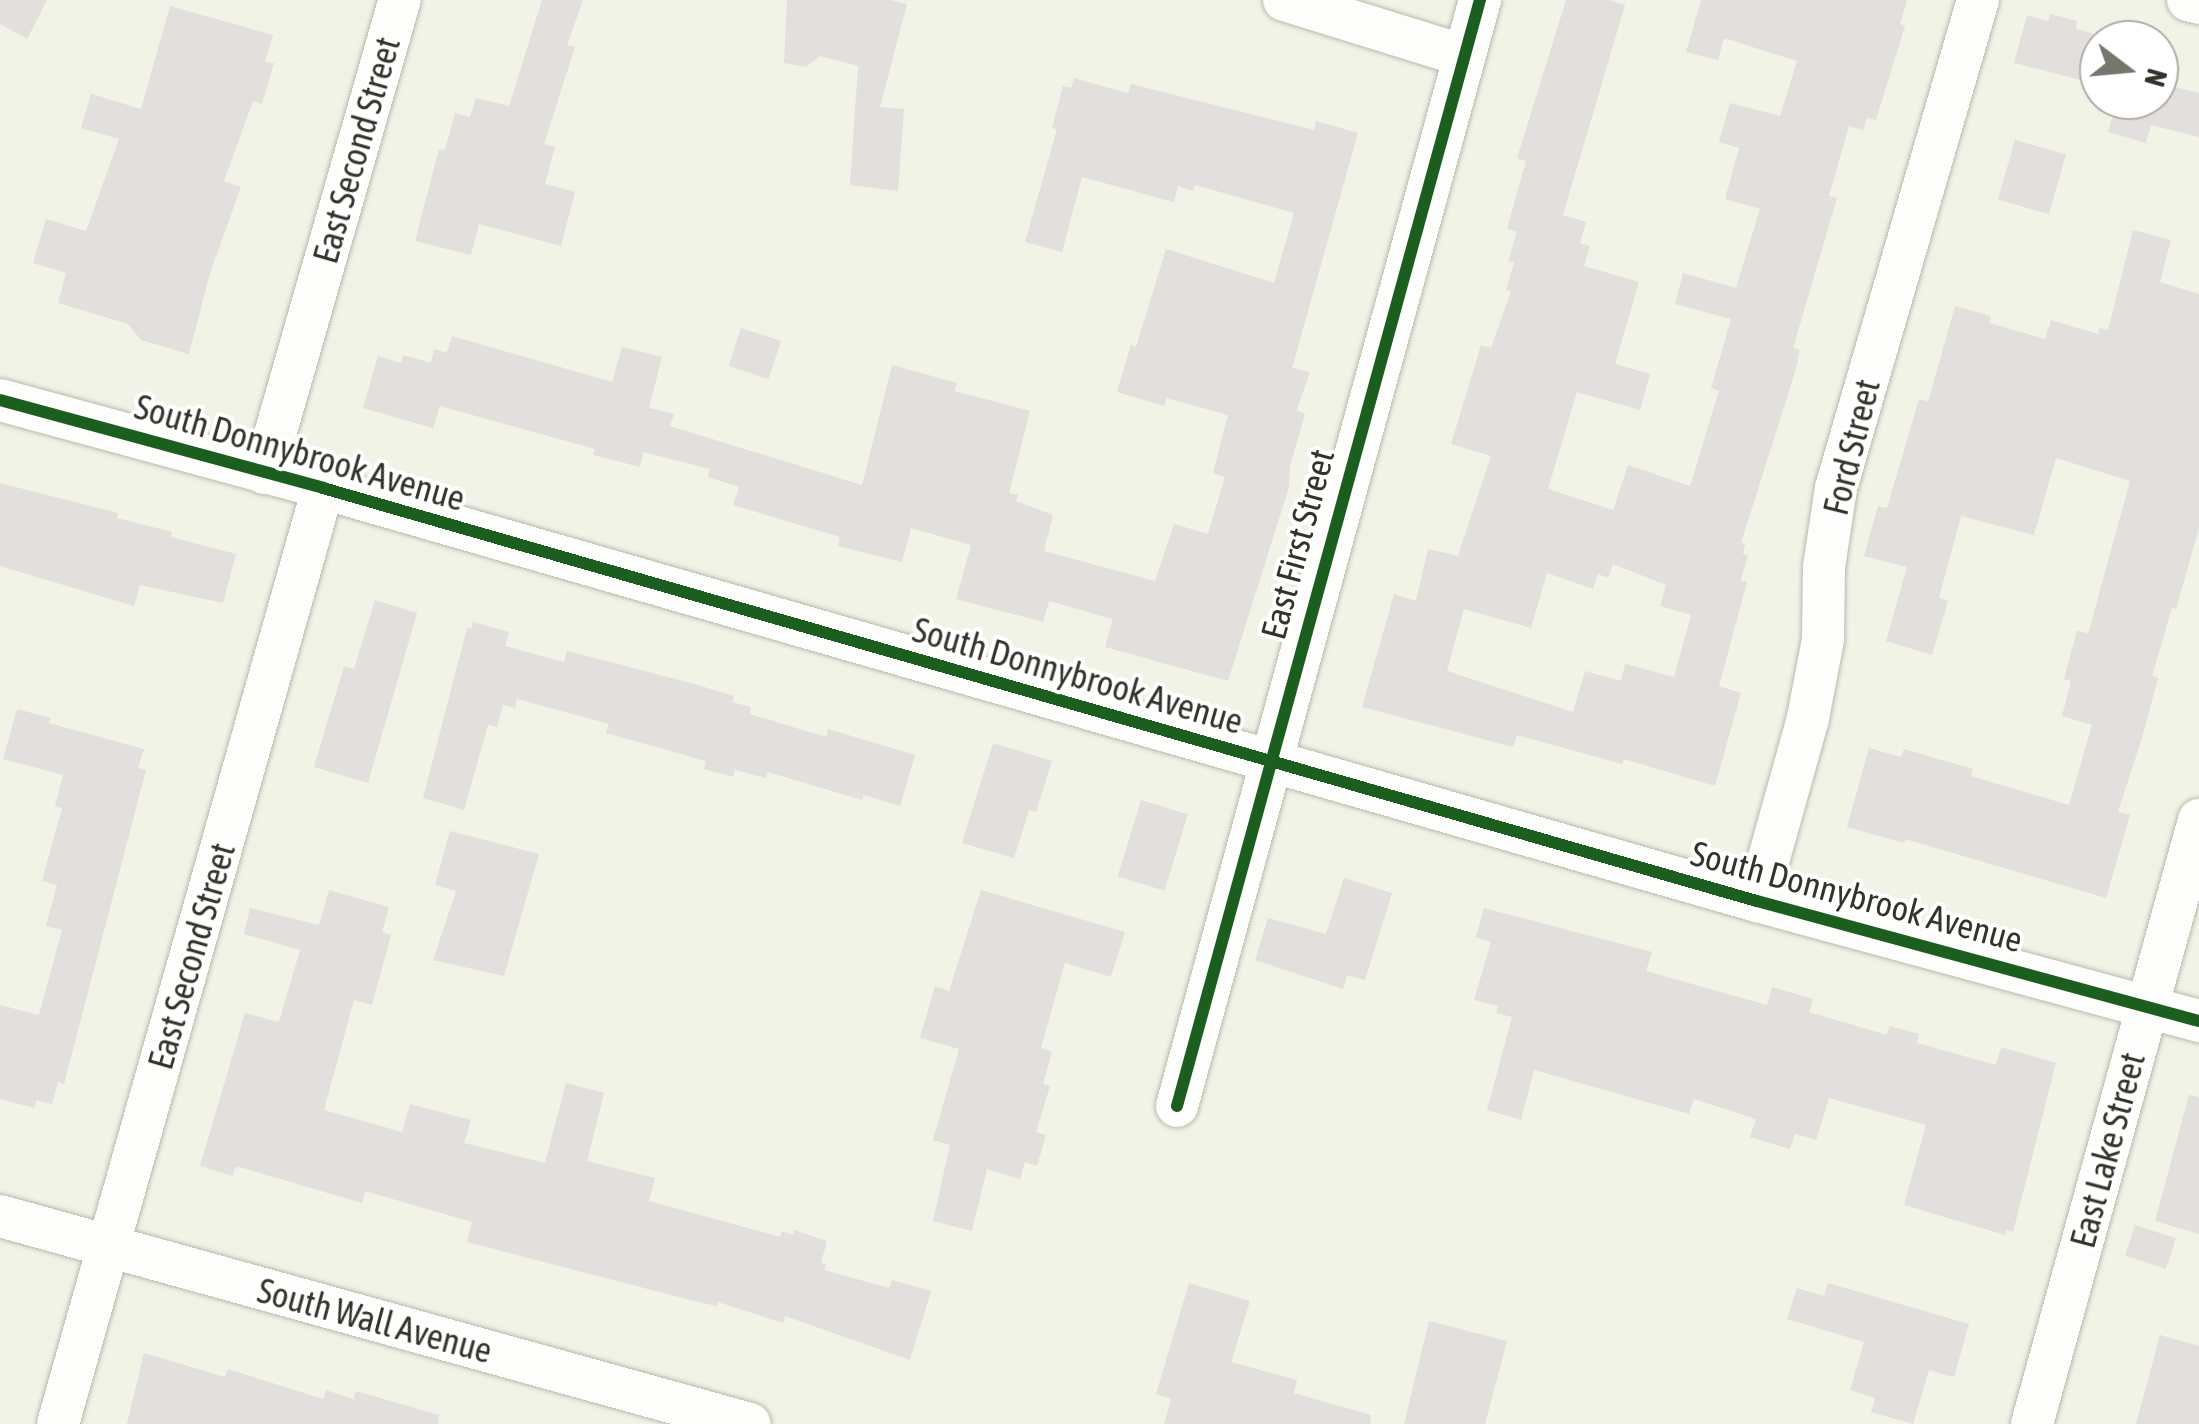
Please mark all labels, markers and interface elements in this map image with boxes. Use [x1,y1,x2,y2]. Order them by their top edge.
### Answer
north arrow [2079,20,2179,120]
street label: East Second Street [304,32,408,268]
text: N [2138,65,2174,90]
street label: Ford Street [1814,375,1888,519]
street label: South Donnybrook Avenue [130,385,470,519]
street label: East First Street [1251,444,1343,644]
street label: South Donnybrook Avenue [908,608,1248,742]
street label: South Donnybrook Avenue [1687,832,2027,960]
street label: East Second Street [139,838,243,1074]
street label: East Lake Street [2061,1048,2153,1252]
street label: South Wall Avenue [253,1269,497,1371]

